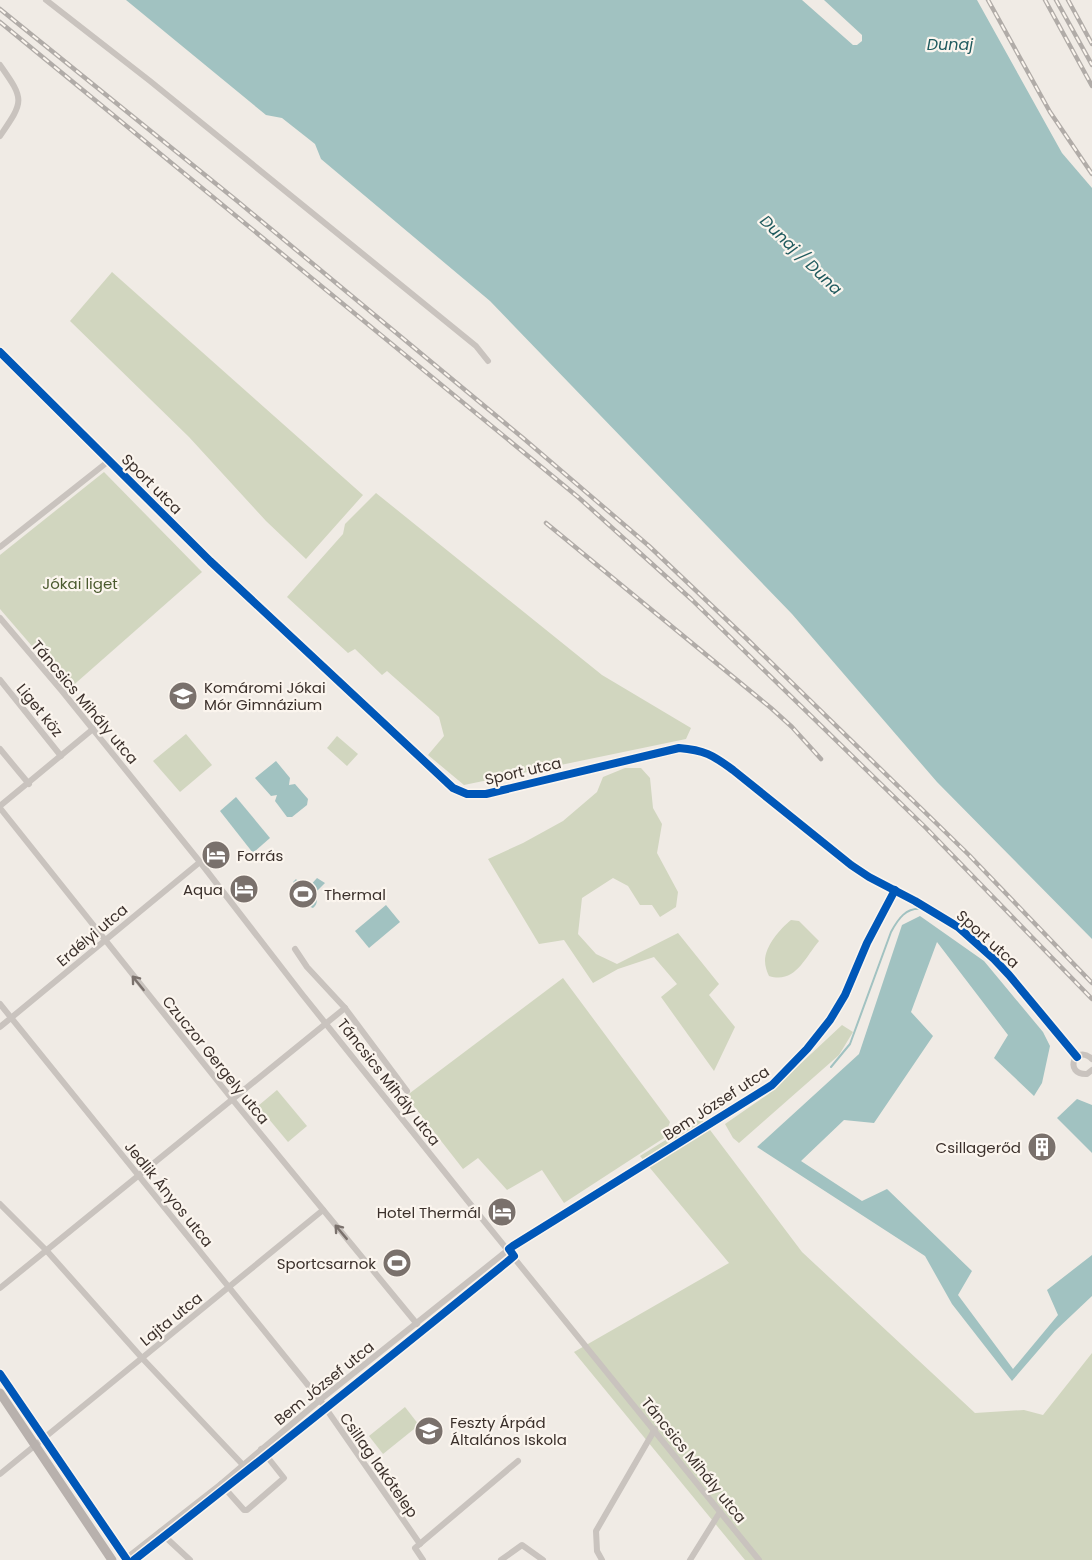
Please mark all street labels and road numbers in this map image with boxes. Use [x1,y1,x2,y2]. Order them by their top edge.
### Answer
street label: Sport utca [117,449,187,519]
street label: Táncsics Mihály utca [27,635,143,769]
street label: Liget köz [12,679,68,741]
street label: Sport utca [483,752,563,790]
street label: Erdélyi utca [52,899,132,971]
street label: Sport utca [952,905,1024,973]
street label: Czuczor Gergely utca [158,991,274,1129]
street label: Táncsics Mihály utca [333,1014,445,1150]
street label: Bem József utca [659,1061,773,1145]
street label: Jedlik Ányos utca [120,1137,218,1251]
street label: Lajta utca [136,1287,206,1351]
street label: Bem József utca [270,1336,378,1430]
street label: Táncsics Mihály utca [637,1393,751,1527]
street label: Csillag lakótelep [335,1408,423,1522]

